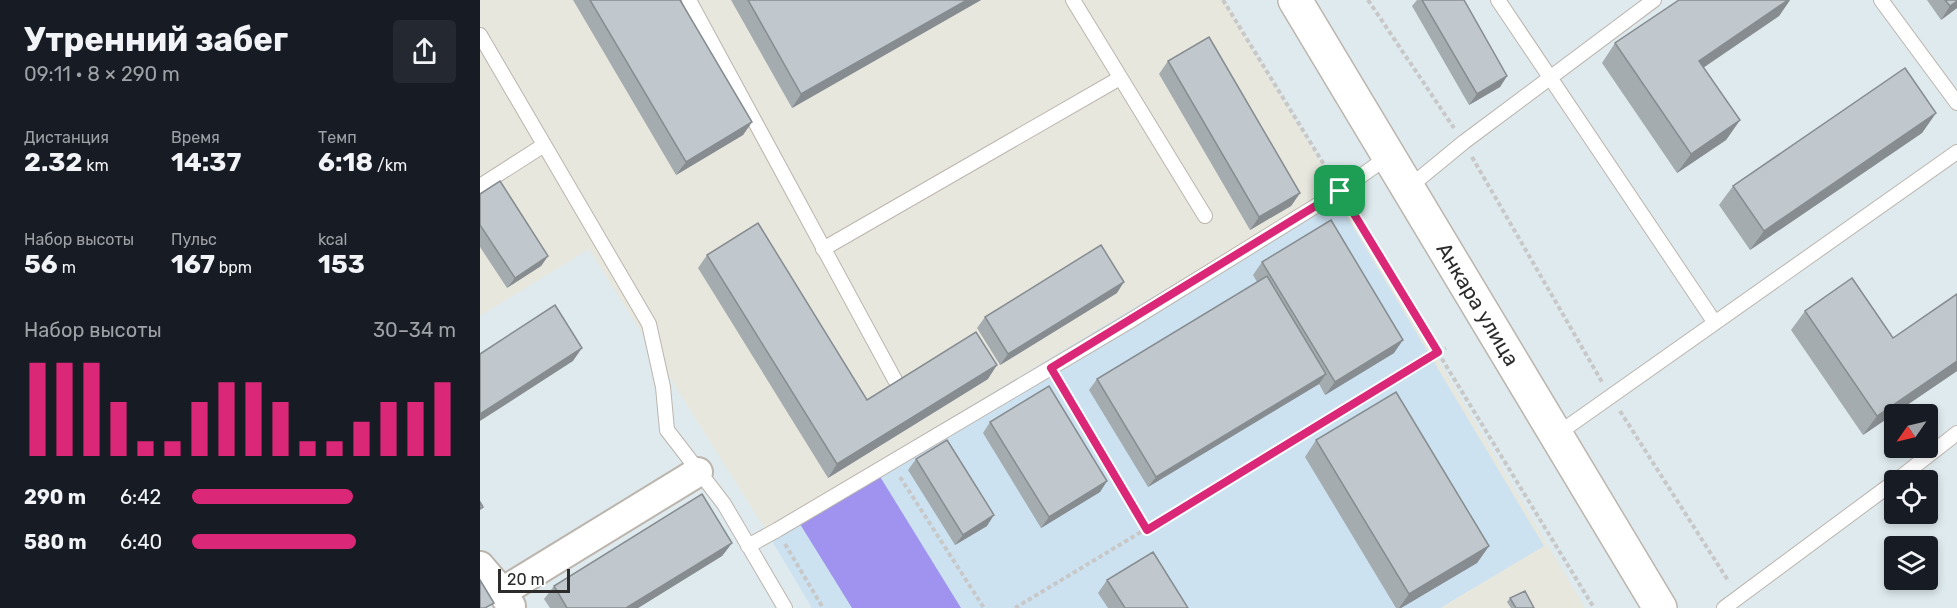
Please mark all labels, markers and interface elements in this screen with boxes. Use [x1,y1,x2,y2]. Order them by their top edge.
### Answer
text: Утренний забег [24,20,288,59]
button: share [393,20,456,83]
text: 09:11 · 8 × 290 m [24,62,180,86]
text: Дистанция [24,128,109,147]
text: Время [171,128,220,147]
text: Темп [318,128,357,147]
text: 2.32 [24,147,82,178]
text: 14:37 [171,147,241,178]
text: 6:18 [318,147,373,178]
text: km [82,156,109,175]
text: /km [373,156,407,175]
pin [1314,165,1365,216]
icon: arrive [1323,174,1356,207]
text: Набор высоты [24,230,134,249]
text: Пульс [171,230,217,249]
text: kcal [318,230,347,249]
street label: Анкара улица [1431,238,1525,370]
text: 56 [24,249,58,280]
text: 167 [171,249,215,280]
text: 153 [318,249,365,280]
text: m [58,258,76,277]
text: bpm [215,258,252,277]
text: Набор высоты [24,318,162,342]
text: 30–34 m [373,318,456,342]
north arrow [1884,404,1938,458]
map controls [1884,404,1938,590]
button: locate [1884,470,1938,524]
text: 290 m [24,485,86,509]
text: 6:42 [120,485,161,509]
text: 580 m [24,530,87,554]
text: 6:40 [120,530,162,554]
button: layers [1884,536,1938,590]
scale bar [498,566,570,594]
text: 20 m [507,570,545,589]

